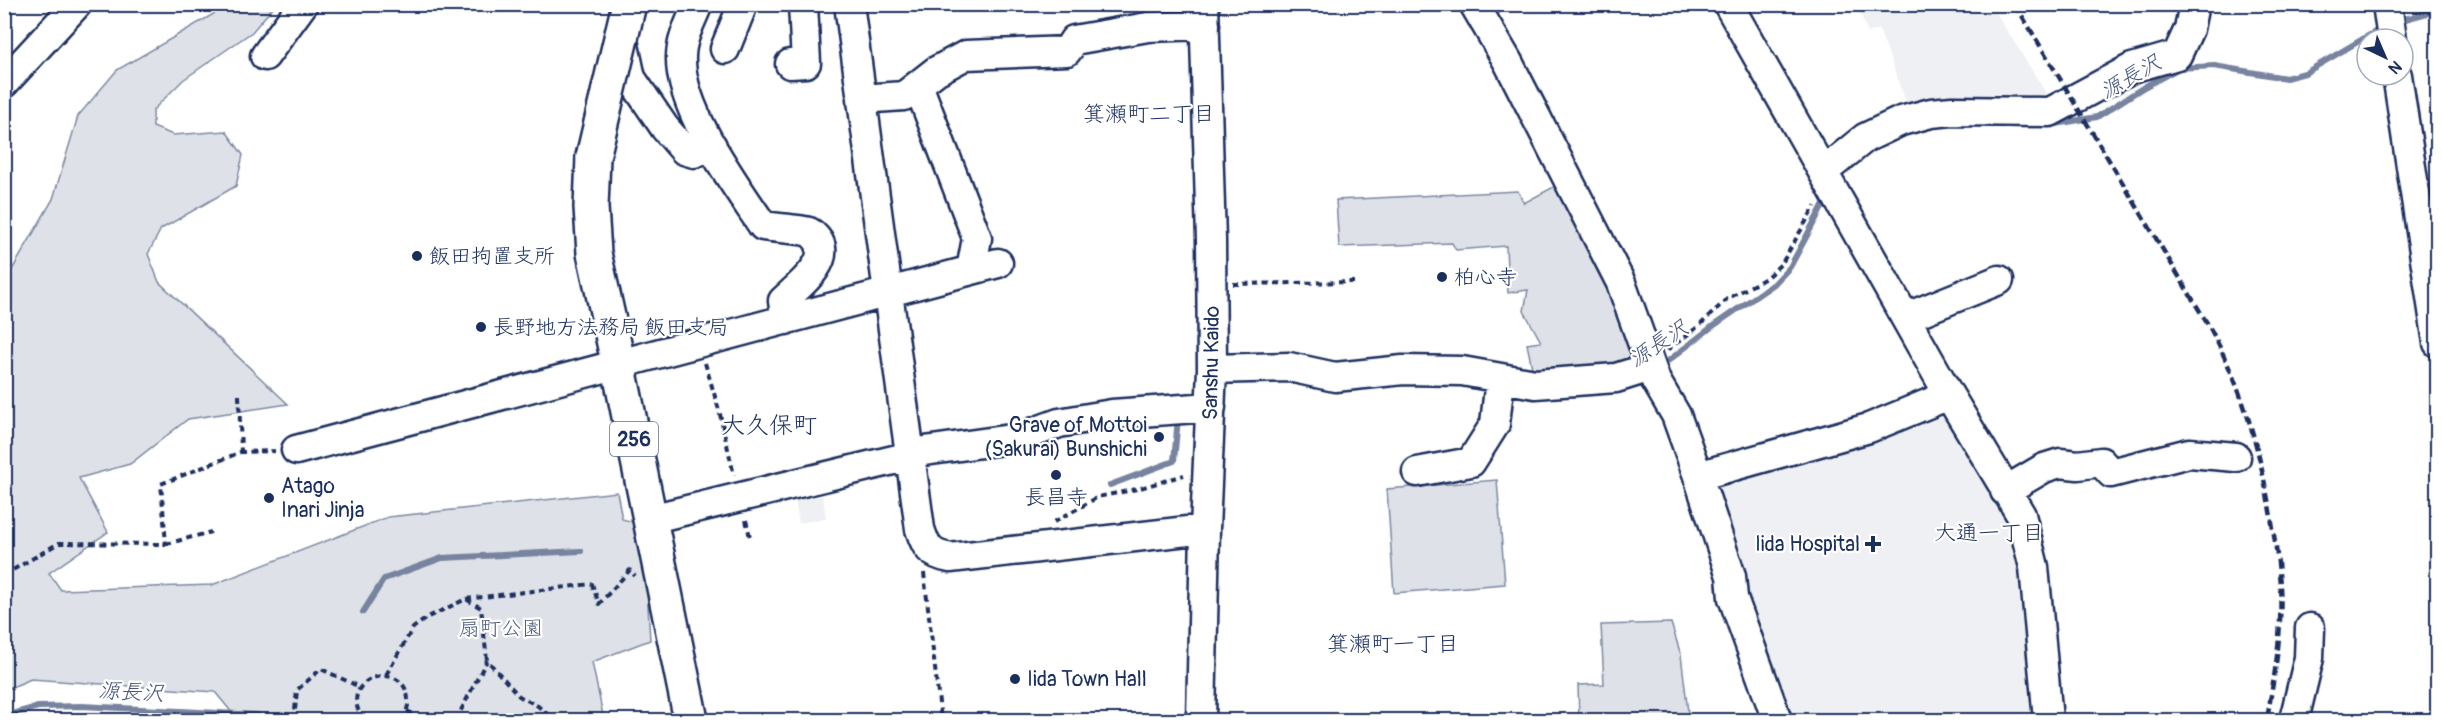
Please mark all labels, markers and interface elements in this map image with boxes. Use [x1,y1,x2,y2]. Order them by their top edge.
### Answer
north arrow [2355,27,2415,87]
water label: 源長沢 [2095,48,2167,105]
text: N [2384,56,2406,78]
district label: 箕瀬町二丁目 [1083,100,1215,128]
place label: 飯田拘置支所 [429,243,555,270]
marker: 飯田拘置支所 [410,249,424,263]
place label: 柏心寺 [1454,264,1517,291]
marker: 柏心寺 [1435,270,1449,284]
street label: Sanshu Kaido [1197,306,1226,420]
water label: 源長沢 [1623,313,1695,374]
place label: 長野地方法務局 飯田支局 [493,314,729,341]
marker: 長野地方法務局 飯田支局 [474,320,488,334]
district label: 大久保町 [721,411,817,440]
place label: Grave of Mottoi (Sakurai) Bunshichi [984,412,1147,463]
road number: 256 [610,422,658,456]
marker: Grave of Mottoi (Sakurai) Bunshichi [1152,430,1166,444]
marker: 長昌寺 [1049,468,1063,482]
place label: Atago Inari Jinja [281,473,364,524]
place label: 長昌寺 [1025,484,1088,511]
marker: Atago Inari Jinja [262,491,276,505]
district label: 大通一丁目 [1934,519,2044,547]
place label: Iida Hospital [1755,531,1860,558]
marker: Iida Hospital [1864,535,1882,553]
park label: 扇町公園 [459,615,543,642]
district label: 箕瀬町一丁目 [1327,630,1459,658]
place label: Iida Town Hall [1027,666,1147,693]
marker: Iida Town Hall [1008,672,1022,686]
water label: 源長沢 [97,676,166,708]

